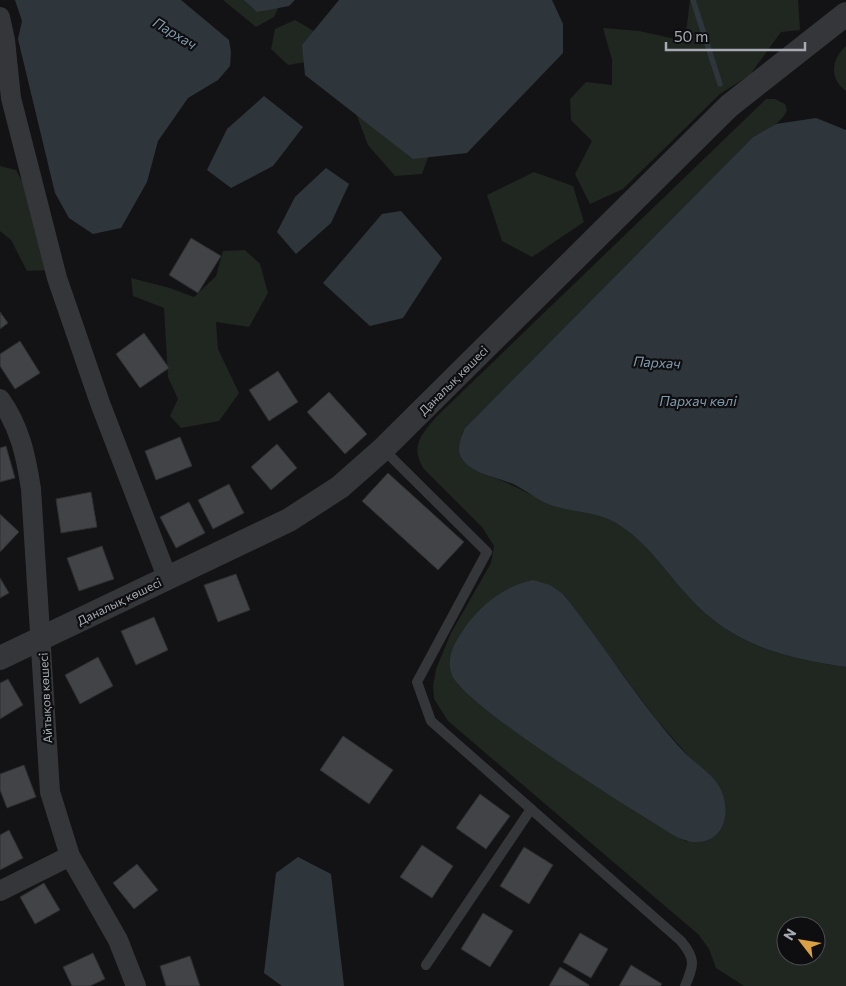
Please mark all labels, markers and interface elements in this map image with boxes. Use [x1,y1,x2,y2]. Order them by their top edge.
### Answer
water label: Пархач [150,13,200,53]
scale bar [666,20,805,52]
text: 50 m [674,27,708,45]
street label: Даналық көшесі [416,343,490,417]
water label: Пархач [633,352,682,372]
water label: Пархач көлі [659,392,737,409]
street label: Даналық көшесі [75,575,163,627]
street label: Айтықов көшесі [36,652,54,744]
north arrow [776,916,826,966]
text: N [779,925,799,943]

